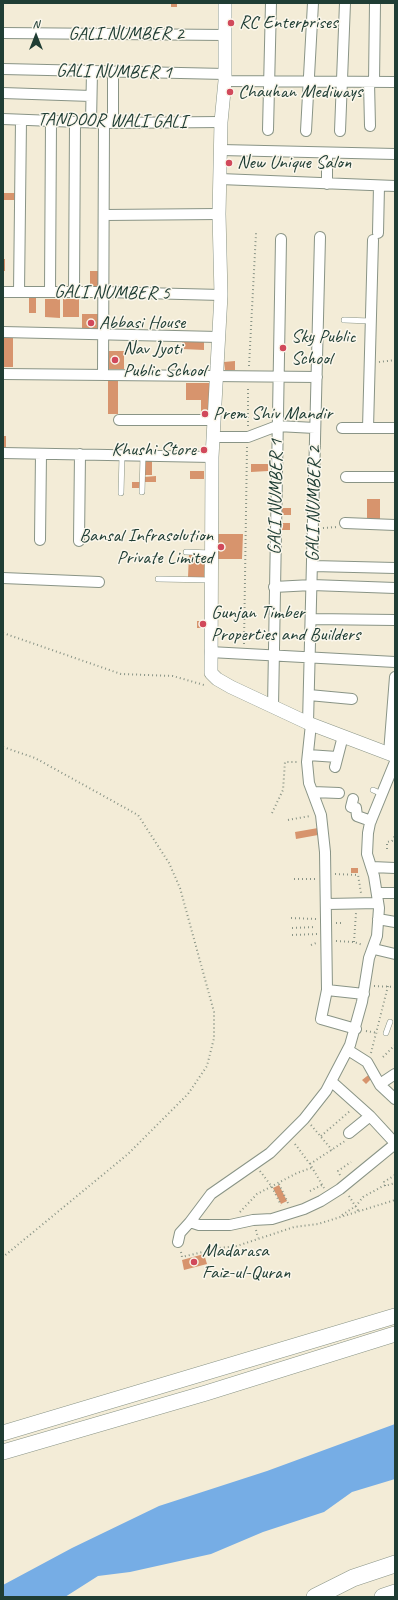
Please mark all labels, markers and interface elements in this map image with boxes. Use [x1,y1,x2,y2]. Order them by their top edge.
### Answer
place label: RC Enterprises [239,12,337,34]
north arrow [16,16,56,56]
text: N [33,17,39,31]
marker: RC Enterprises [226,18,236,28]
street label: GALI NUMBER 2 [68,23,184,45]
street label: GALI NUMBER 1 [56,60,172,84]
place label: Chauhan Mediways [238,81,362,103]
marker: Chauhan Mediways [225,87,235,97]
street label: TANDOOR WALI GALI [37,108,187,134]
place label: New Unique Salon [237,152,351,174]
marker: New Unique Salon [224,158,234,168]
street label: GALI NUMBER 5 [54,281,170,305]
place label: Abbasi House [99,312,185,334]
marker: Abbasi House [86,318,96,328]
place label: Sky Public School [291,326,356,370]
place label: Nav Jyoti Public School [123,338,206,382]
marker: Sky Public School [278,343,288,353]
marker: Nav Jyoti Public School [110,355,120,365]
place label: Prem Shiv Mandir [213,403,332,425]
marker: Prem Shiv Mandir [200,409,210,419]
place label: Khushi Store [112,439,196,461]
street label: GALI NUMBER 1 [264,439,288,555]
marker: Khushi Store [199,445,209,455]
street label: GALI NUMBER 2 [302,446,326,562]
place label: Bansal Infrasolution Private Limited [79,525,213,569]
marker: Bansal Infrasolution Private Limited [216,542,226,552]
place label: Gunjan Timber Properties and Builders [211,602,360,646]
marker: Gunjan Timber Properties and Builders [198,619,208,629]
place label: Madarasa Faiz-ul-Quran [202,1240,290,1284]
marker: Madarasa Faiz-ul-Quran [189,1257,199,1267]

